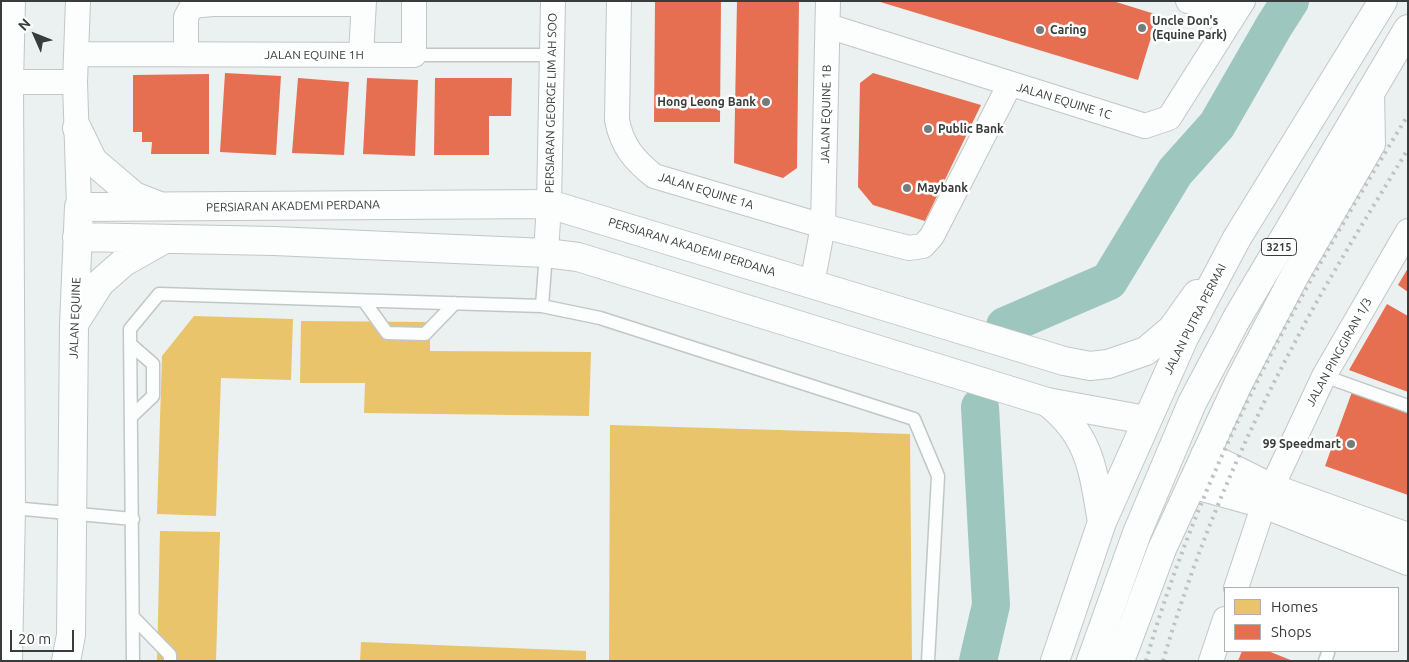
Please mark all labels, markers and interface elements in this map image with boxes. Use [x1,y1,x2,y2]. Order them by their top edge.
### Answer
north arrow [10,10,60,60]
street label: PERSIARAN GEORGE LIM AH SOO [542,13,560,193]
place label: Uncle Don's (Equine Park) [1152,14,1227,42]
text: N [15,15,34,34]
marker: Uncle Don's (Equine Park) [1136,22,1148,34]
place label: Caring [1050,23,1087,37]
marker: Caring [1034,24,1046,36]
street label: JALAN EQUINE 1H [264,48,364,62]
street label: JALAN EQUINE 1B [818,64,834,164]
street label: JALAN EQUINE 1C [1015,80,1113,122]
place label: Hong Leong Bank [657,95,756,109]
marker: Hong Leong Bank [760,96,772,108]
place label: Public Bank [938,122,1004,136]
marker: Public Bank [922,123,934,135]
street label: JALAN EQUINE 1A [657,170,755,212]
place label: Maybank [917,181,968,195]
marker: Maybank [901,182,913,194]
street label: PERSIARAN AKADEMI PERDANA [206,197,380,215]
street label: PERSIARAN AKADEMI PERDANA [607,215,777,279]
road number: 3215 [1262,238,1296,256]
street label: JALAN PUTRA PERMAI [1161,261,1229,377]
street label: JALAN EQUINE [66,277,84,359]
street label: JALAN PINGGIRAN 1/3 [1303,295,1375,409]
place label: 99 Speedmart [1263,437,1341,451]
marker: 99 Speedmart [1345,438,1357,450]
legend [1224,587,1399,652]
text: Homes [1271,598,1318,615]
scale bar [12,620,76,652]
text: Shops [1271,623,1312,640]
text: 20 m [18,630,51,647]

